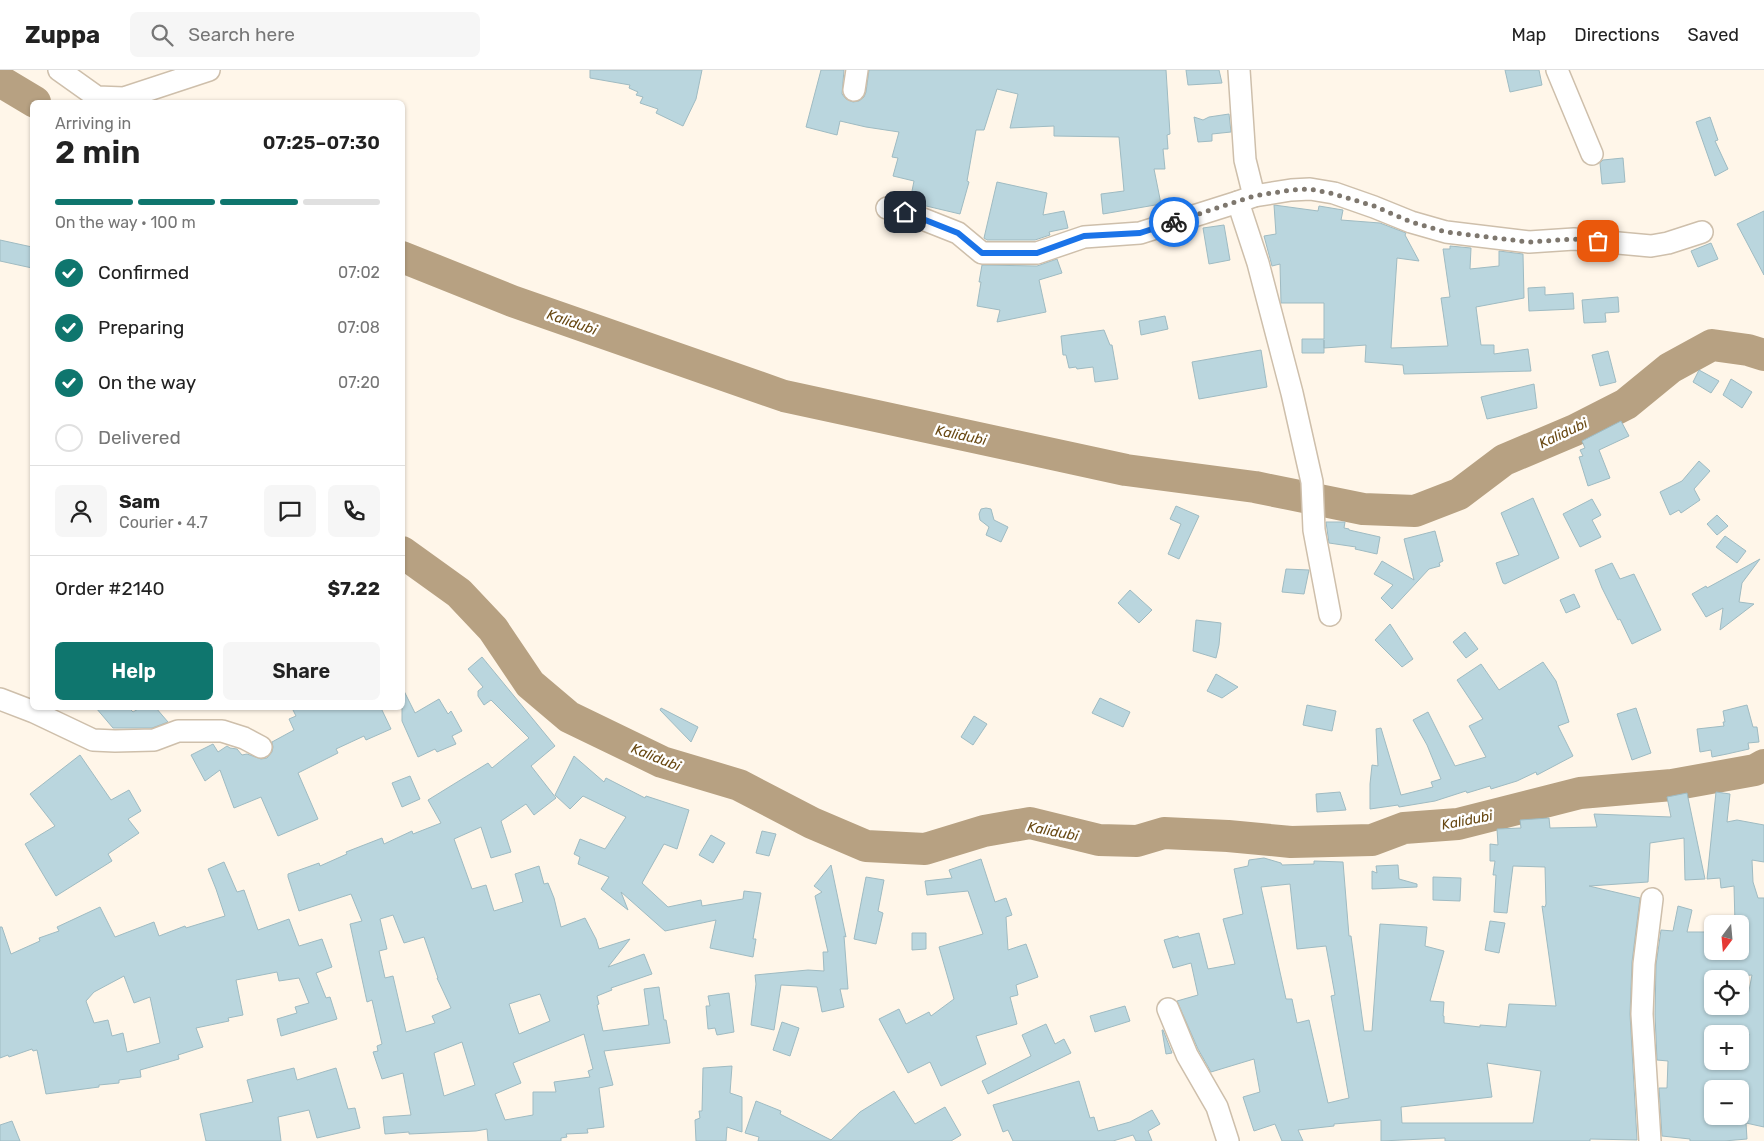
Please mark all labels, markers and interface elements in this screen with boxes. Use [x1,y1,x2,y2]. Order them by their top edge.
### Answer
search box [130,12,480,57]
text: Zuppa [25,21,100,49]
icon: search [148,21,176,49]
text: Search here [188,23,295,46]
text: Map [1511,24,1546,46]
text: Directions [1574,24,1660,46]
text: Saved [1688,24,1739,46]
text: Arriving in [55,114,131,133]
text: 07:25–07:30 [263,131,380,154]
text: 2 min [55,133,140,171]
pin [884,191,926,233]
courier [1149,197,1199,247]
icon: home [891,198,919,226]
icon: bike [1160,208,1188,236]
text: On the way · 100 m [55,213,196,232]
pin [1577,220,1619,262]
icon: bag [1584,227,1612,255]
icon: check [55,259,83,287]
text: Confirmed [98,261,189,284]
text: 07:02 [338,263,380,282]
water label: Kalidubi [545,306,600,339]
icon: check [55,314,83,342]
text: Preparing [98,316,184,339]
text: 07:08 [337,318,380,337]
icon: check [55,369,83,397]
text: On the way [98,371,196,394]
text: 07:20 [338,373,380,392]
water label: Kalidubi [1536,415,1591,452]
water label: Kalidubi [934,422,989,449]
text: Delivered [98,426,181,449]
button: person [55,485,107,537]
button: chat [264,485,316,537]
button: phone [328,485,380,537]
text: Sam [119,490,160,513]
text: Courier · 4.7 [119,513,208,532]
text: Order #2140 [55,577,165,600]
text: $7.22 [327,577,380,600]
button: Help [55,642,213,700]
button: Share [223,642,380,700]
water label: Kalidubi [629,740,684,775]
water label: Kalidubi [1440,807,1495,834]
water label: Kalidubi [1026,818,1081,845]
north arrow [1704,915,1749,960]
map controls [1704,915,1749,1125]
button: locate [1704,970,1749,1015]
button: + [1704,1025,1749,1070]
button: − [1704,1080,1749,1125]

